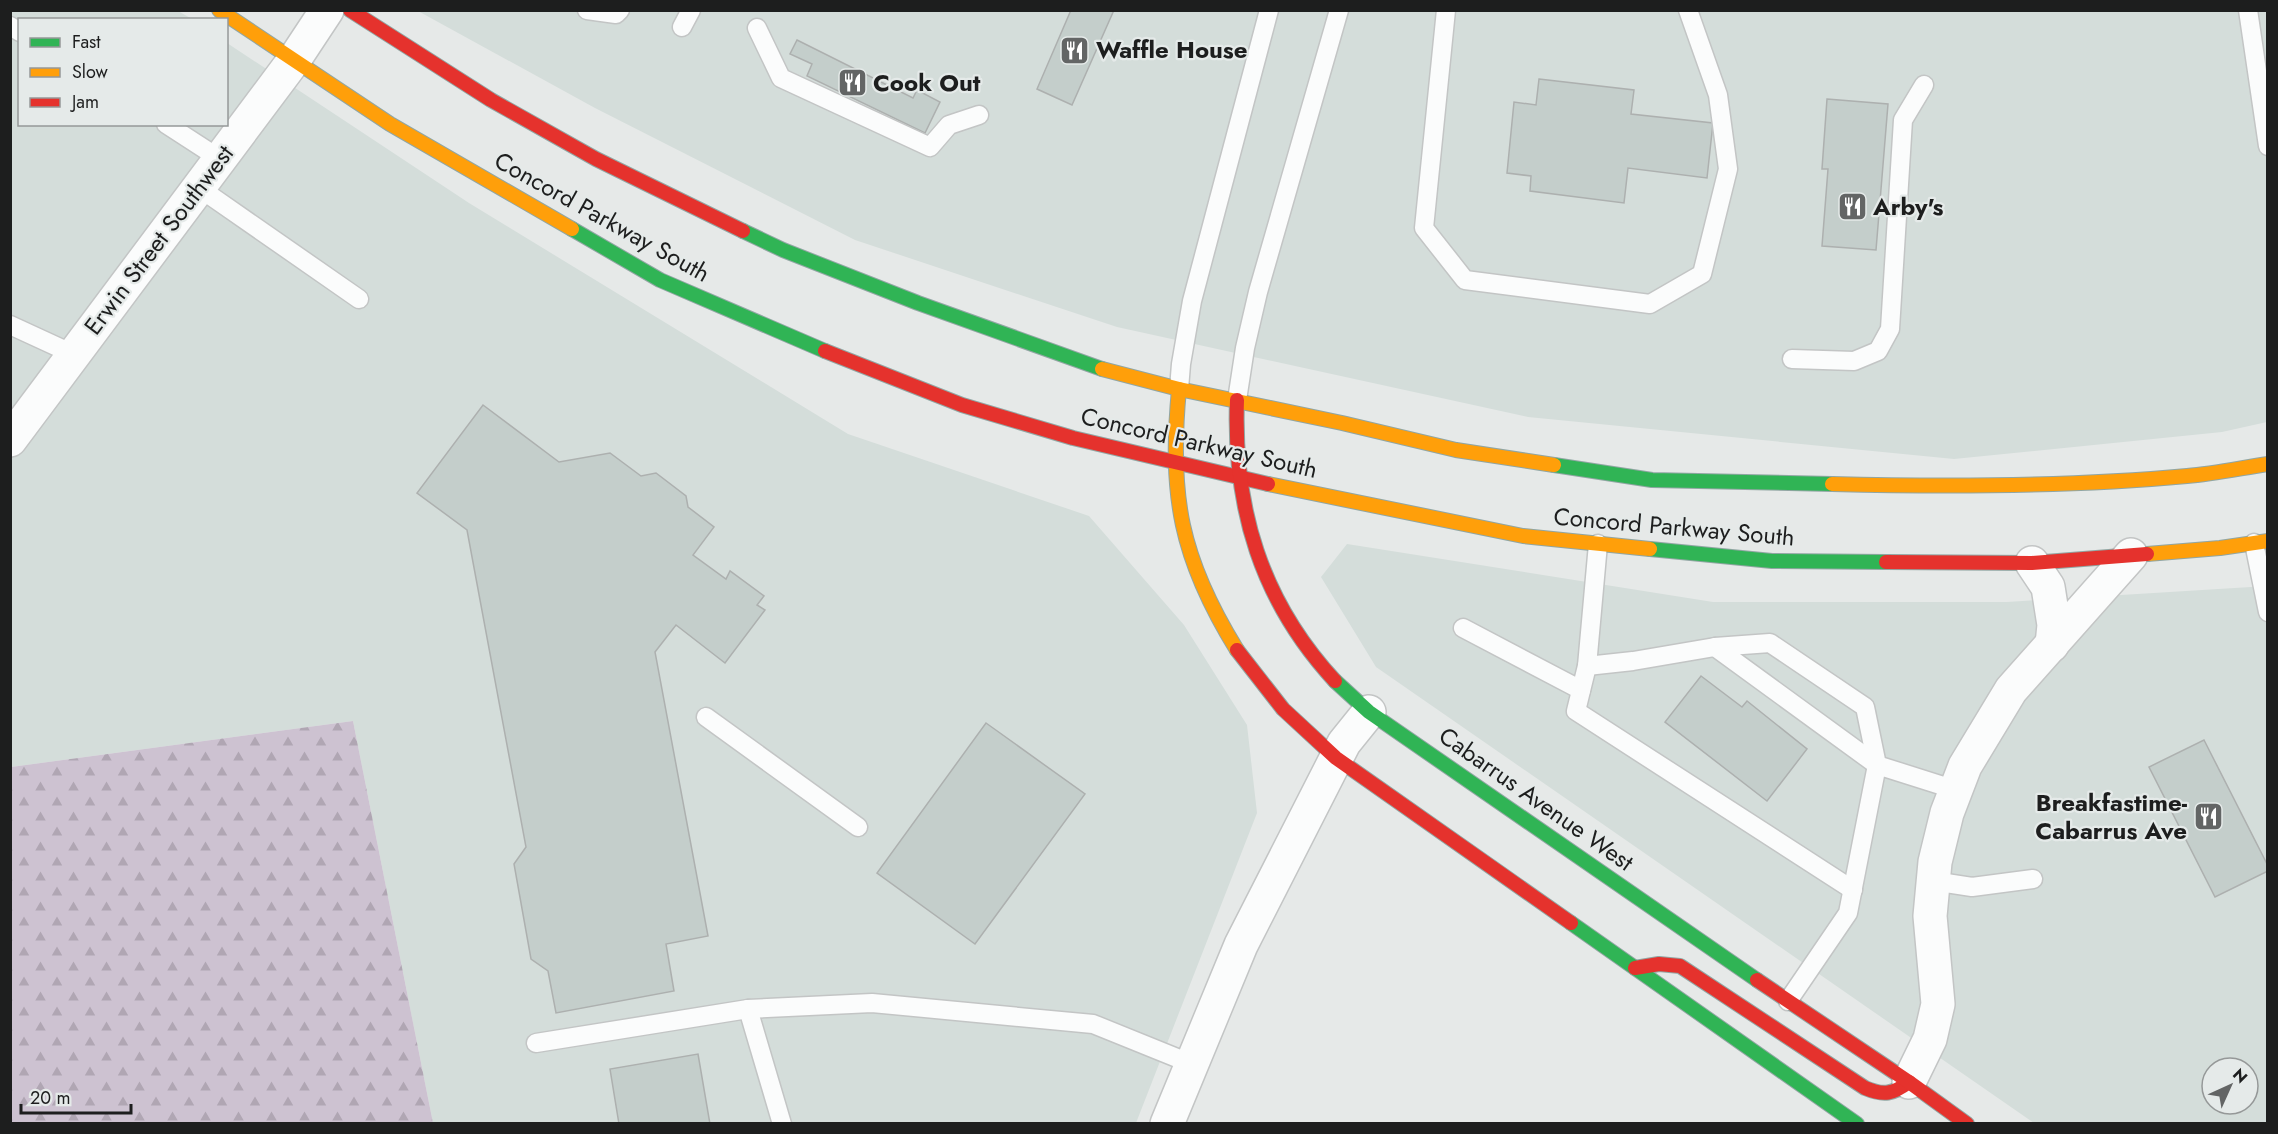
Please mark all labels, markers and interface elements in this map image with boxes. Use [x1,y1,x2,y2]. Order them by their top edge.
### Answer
legend [18,18,228,126]
text: Fast [72,29,101,55]
place label: Waffle House [1096,32,1248,67]
restaurant icon: Waffle House [1059,34,1091,66]
text: Slow [72,59,109,85]
place label: Cook Out [873,65,981,100]
restaurant icon: Cook Out [836,67,868,99]
text: Jam [70,89,99,115]
street label: Erwin Street Southwest [75,137,242,342]
street label: Concord Parkway South [488,143,716,290]
place label: Arby's [1872,189,1943,224]
restaurant icon: Arby's [1836,191,1868,223]
street label: Concord Parkway South [1077,398,1321,487]
street label: Concord Parkway South [1552,499,1796,554]
street label: Cabarrus Avenue West [1432,718,1641,879]
place label: Breakfastime- Cabarrus Ave [2035,785,2188,848]
restaurant icon: Breakfastime- Cabarrus Ave [2192,801,2224,833]
north arrow [2200,1056,2260,1116]
text: N [2228,1063,2253,1088]
scale bar [21,1077,130,1115]
text: 20 m [30,1085,70,1111]

